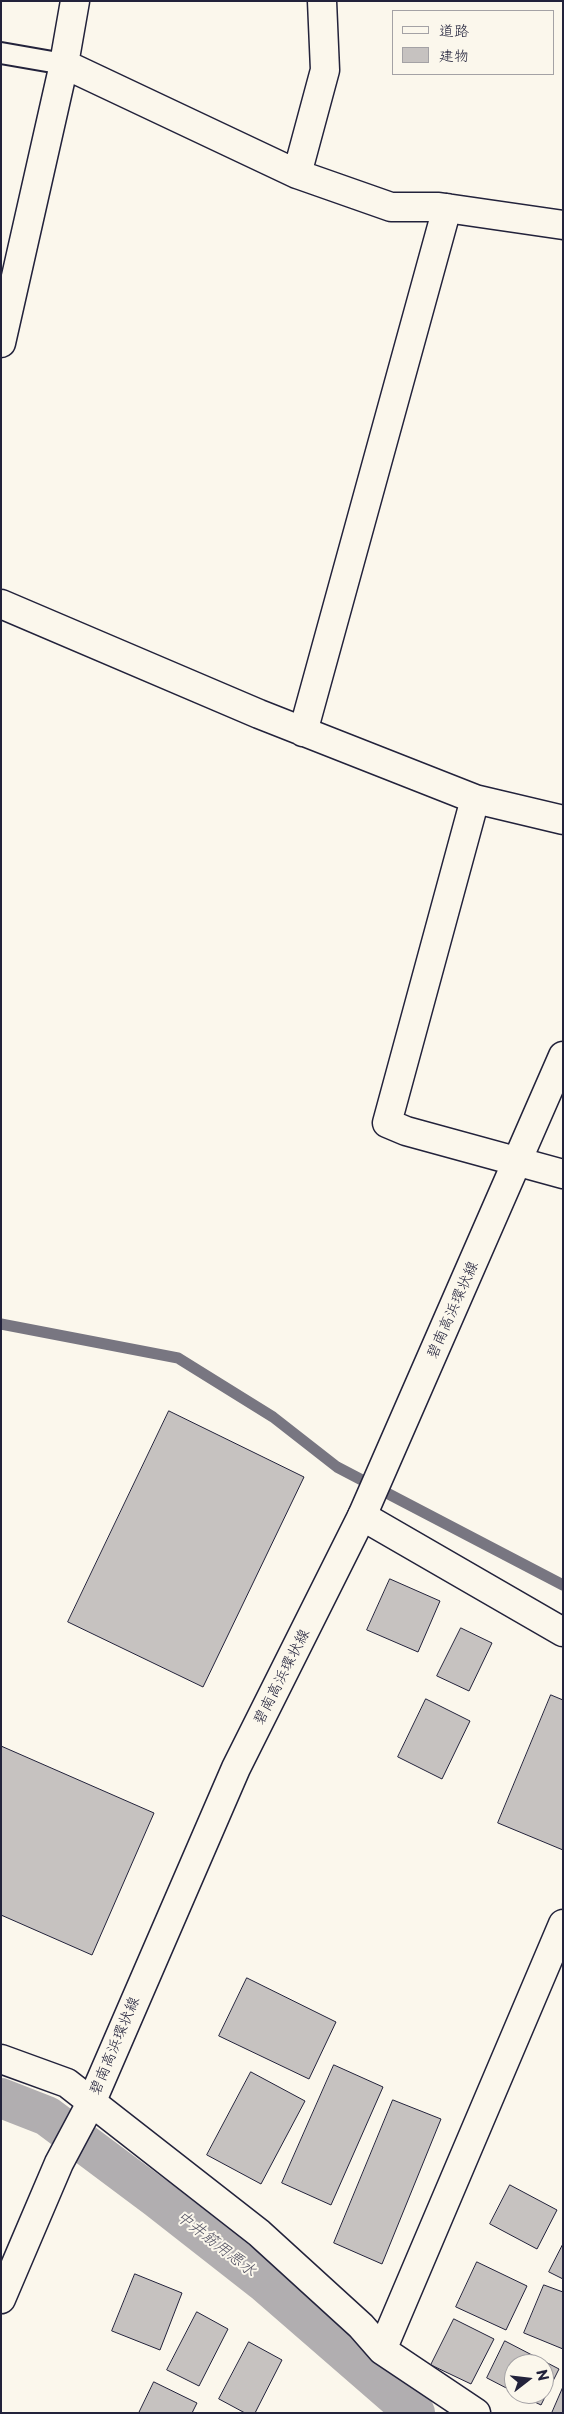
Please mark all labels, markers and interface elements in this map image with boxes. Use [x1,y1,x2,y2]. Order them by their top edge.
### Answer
legend [392,10,554,75]
text: 道路 [439,18,469,41]
text: 建物 [439,43,469,66]
street label: 碧南高浜環状線 [423,1258,483,1362]
street label: 碧南高浜環状線 [250,1626,314,1728]
street label: 碧南高浜環状線 [86,1994,144,2098]
water label: 中井筋用悪水 [172,2207,260,2281]
north arrow [504,2354,554,2404]
text: N [531,2367,555,2383]

